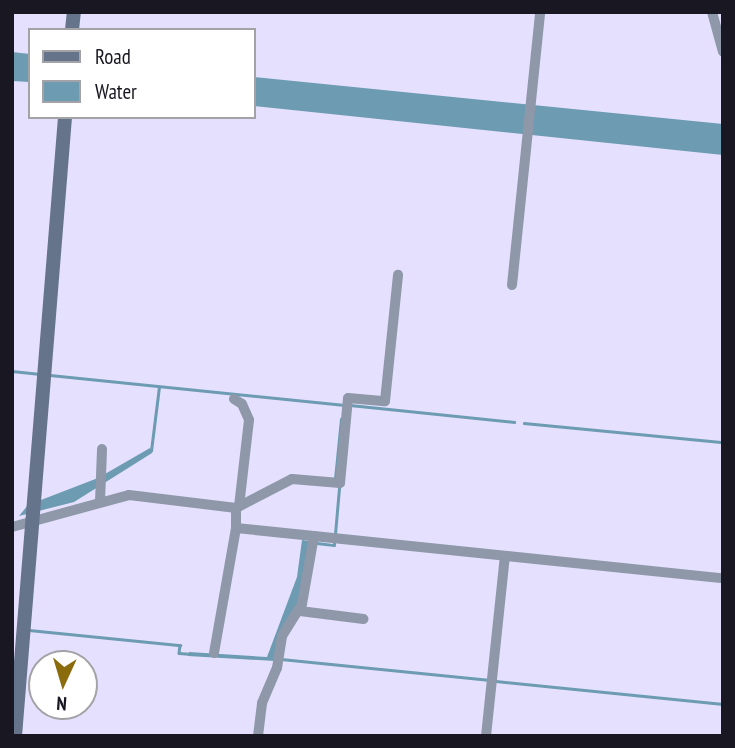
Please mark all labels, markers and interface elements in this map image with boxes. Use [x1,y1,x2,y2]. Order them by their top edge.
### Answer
legend [28,28,256,119]
text: Road [95,43,131,70]
text: Water [95,78,137,105]
north arrow [28,650,98,720]
text: N [56,692,68,716]

